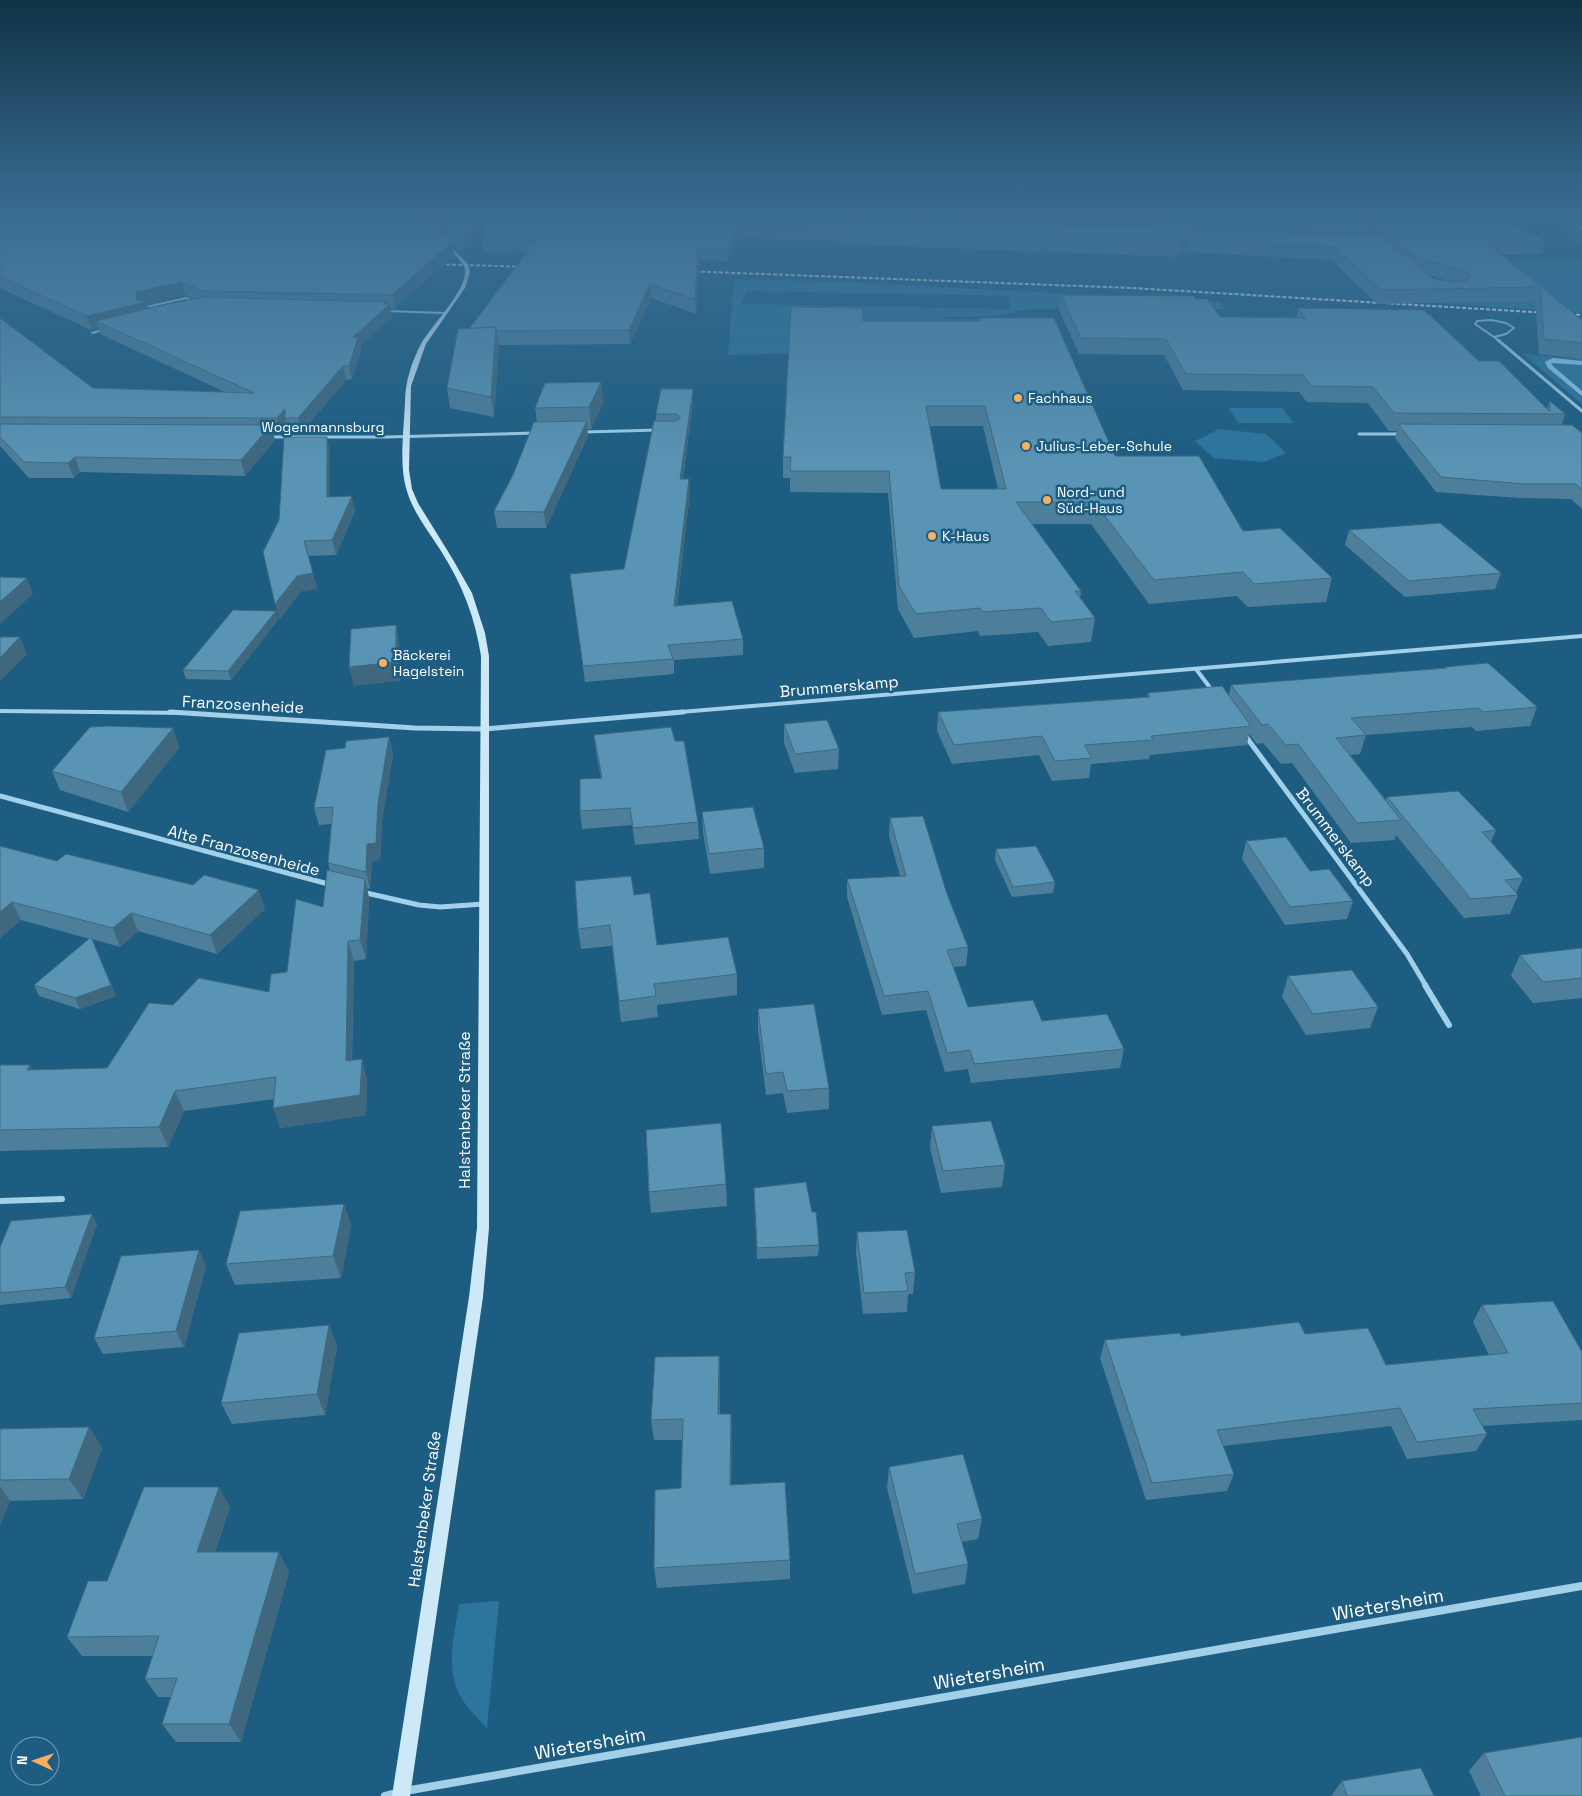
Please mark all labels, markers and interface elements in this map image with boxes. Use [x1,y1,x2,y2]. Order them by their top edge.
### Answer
place label: Fachhaus [1028,389,1093,407]
marker: Fachhaus [1012,392,1024,404]
street label: Wogenmannsburg [262,418,384,436]
place label: Julius-Leber-Schule [1036,437,1172,455]
marker: Julius-Leber-Schule [1020,440,1032,452]
place label: Nord- und Süd-Haus [1057,483,1125,517]
marker: Nord- und Süd-Haus [1041,494,1053,506]
place label: K-Haus [942,527,989,545]
marker: K-Haus [926,530,938,542]
place label: Bäckerei Hagelstein [393,646,464,680]
marker: Bäckerei Hagelstein [377,657,389,669]
street label: Brummerskamp [779,671,899,702]
street label: Franzosenheide [182,691,304,718]
street label: Brummerskamp [1291,783,1380,891]
street label: Alte Franzosenheide [165,820,322,881]
street label: Halstenbeker Straße [454,1031,475,1189]
street label: Halstenbeker Straße [403,1430,446,1588]
street label: Wietersheim [1330,1582,1446,1627]
street label: Wietersheim [931,1651,1047,1696]
street label: Wietersheim [532,1721,648,1766]
north arrow [10,1736,60,1786]
text: N [13,1755,31,1765]

